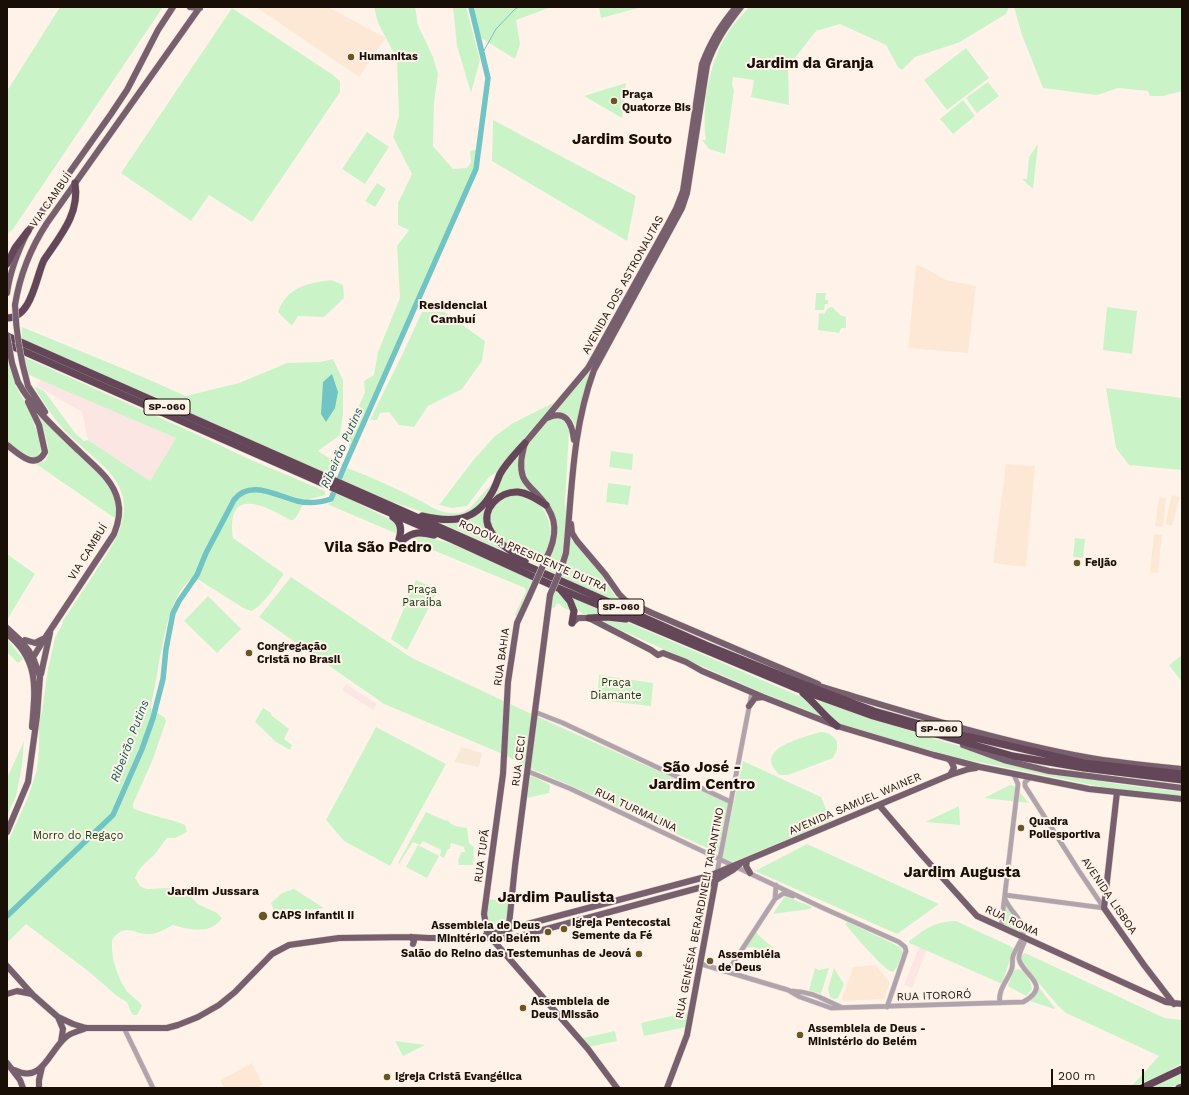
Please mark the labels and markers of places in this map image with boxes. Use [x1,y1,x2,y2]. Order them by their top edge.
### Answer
place label: Humanitas [359,50,418,64]
marker: Humanitas [346,52,356,62]
place label: Praça Quatorze Bis [622,88,691,114]
marker: Praça Quatorze Bis [609,96,619,106]
place label: Feijão [1085,556,1117,570]
marker: Feijão [1072,558,1082,568]
place label: Congregação Cristã no Brasil [257,640,340,666]
marker: Congregação Cristã no Brasil [244,648,254,658]
place label: Quadra Poliesportiva [1029,815,1100,841]
marker: Quadra Poliesportiva [1016,823,1026,833]
place label: CAPS Infantil II [272,909,354,923]
marker: CAPS Infantil II [257,910,269,922]
place label: Igreja Pentecostal Semente da Fé [572,916,670,942]
place label: Assembleia de Deus Minitério do Belém [431,919,540,945]
marker: Igreja Pentecostal Semente da Fé [559,924,569,934]
marker: Assembleia de Deus Minitério do Belém [543,927,553,937]
place label: Salão do Reino das Testemunhas de Jeová [401,947,631,961]
place label: Assembléia de Deus [718,948,780,974]
marker: Salão do Reino das Testemunhas de Jeová [634,949,644,959]
marker: Assembléia de Deus [705,956,715,966]
place label: Assembleia de Deus Missão [531,995,610,1021]
marker: Assembleia de Deus Missão [518,1003,528,1013]
place label: Assembleia de Deus - Ministério do Belém [808,1022,926,1048]
marker: Assembleia de Deus - Ministério do Belém [795,1030,805,1040]
place label: Igreja Cristã Evangélica [395,1070,522,1084]
marker: Igreja Cristã Evangélica [382,1072,392,1082]

